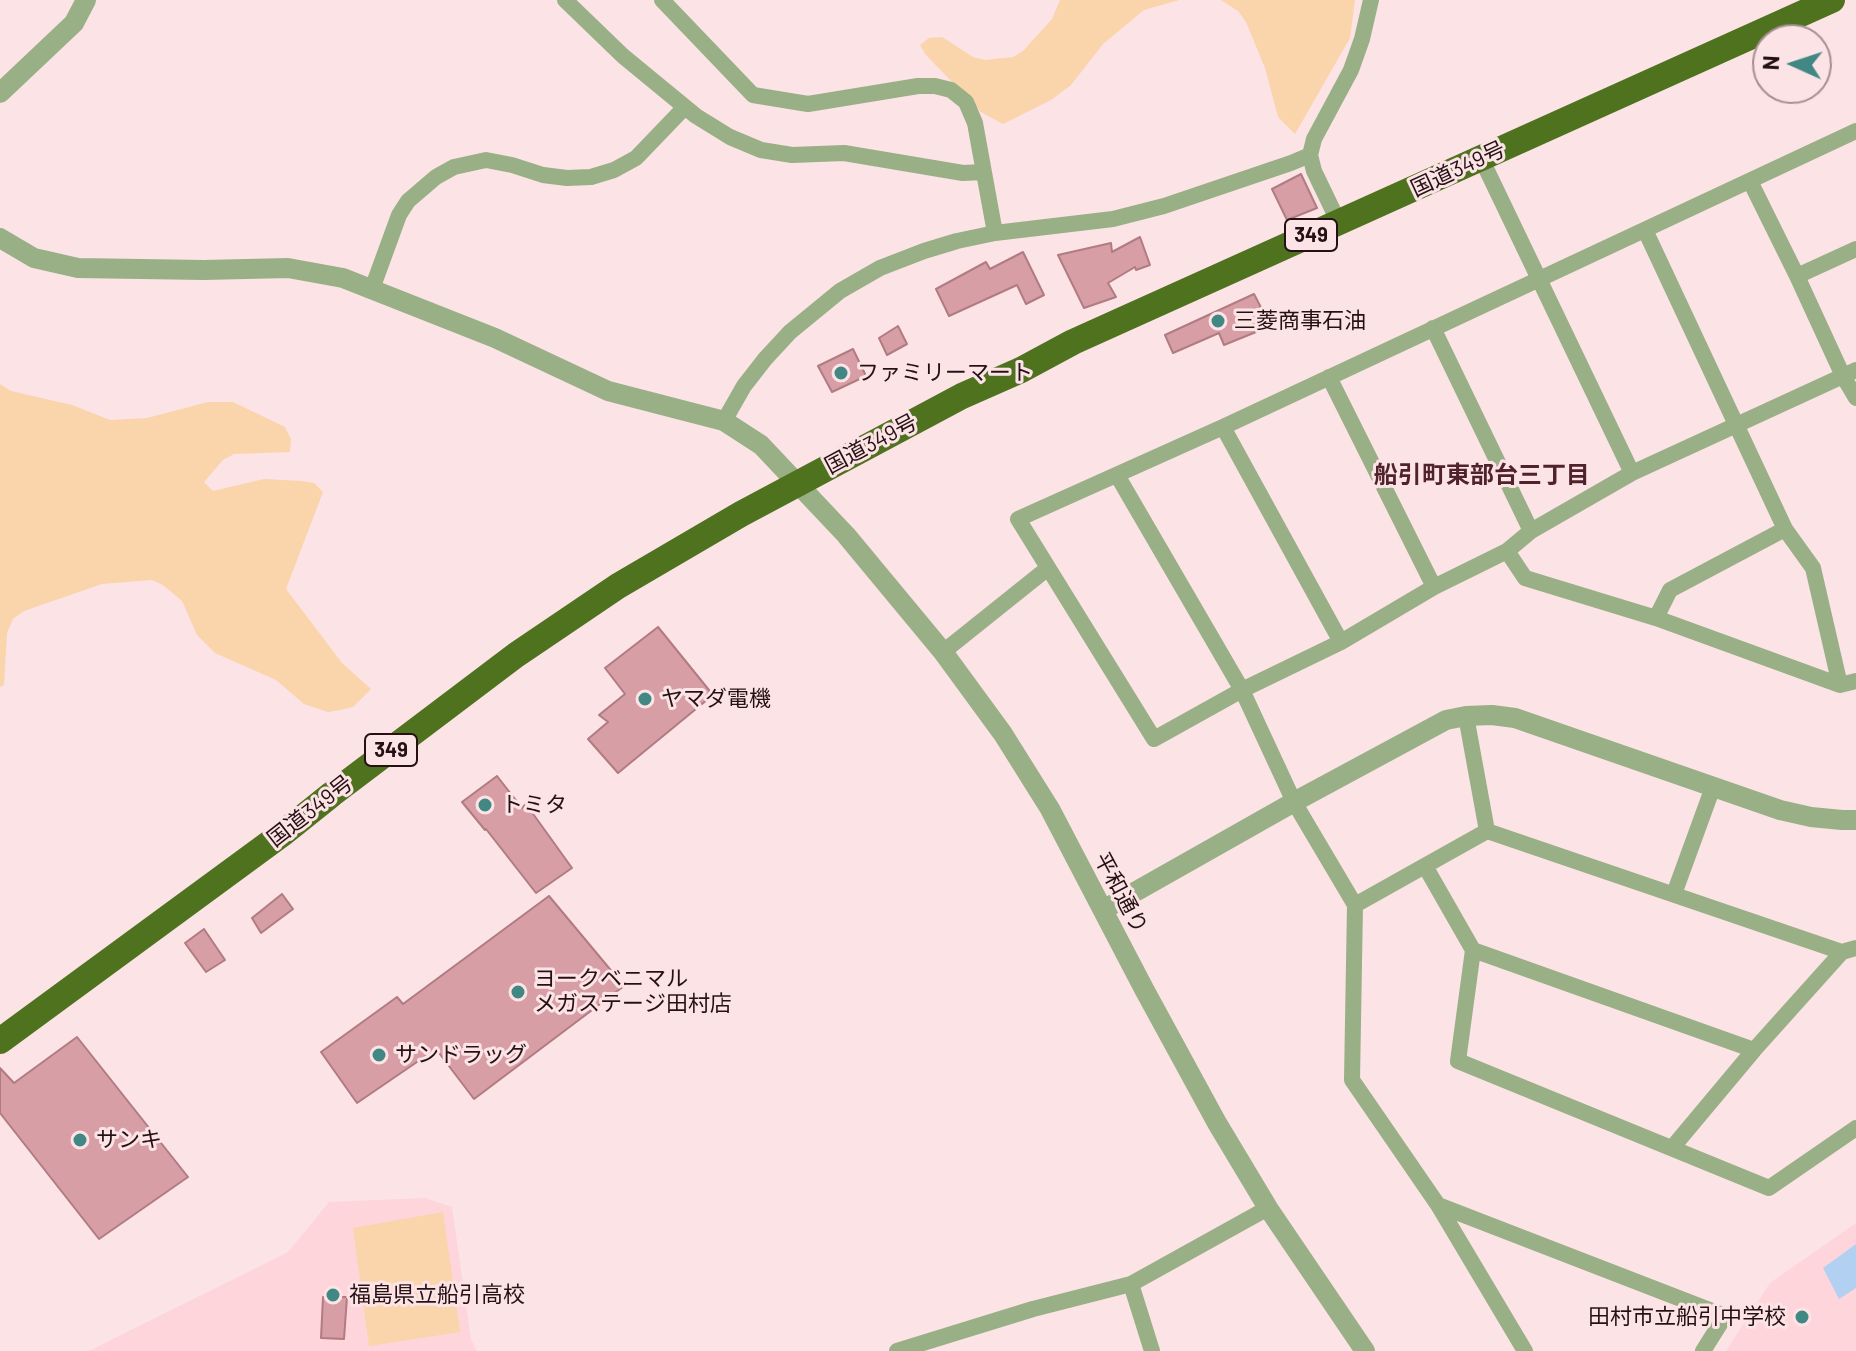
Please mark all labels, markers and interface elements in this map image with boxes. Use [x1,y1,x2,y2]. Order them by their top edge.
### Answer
north arrow [1752,24,1832,104]
text: N [1757,55,1783,71]
street label: 国道349号 [1407,136,1509,202]
road number: 349 [1285,219,1337,251]
place label: 三菱商事石油 [1234,308,1366,334]
marker: 三菱商事石油 [1209,312,1227,330]
place label: ファミリーマート [857,360,1033,386]
marker: ファミリーマート [832,364,850,382]
street label: 国道349号 [820,409,922,479]
district label: 船引町東部台三丁目 [1374,461,1590,489]
place label: ヤマダ電機 [661,686,771,712]
marker: ヤマダ電機 [636,690,654,708]
road number: 349 [365,734,417,766]
street label: 国道349号 [262,770,358,852]
place label: トミタ [501,792,567,818]
marker: トミタ [476,796,494,814]
street label: 平和通り [1089,848,1153,938]
place label: ヨークベニマル メガステージ田村店 [534,966,732,1018]
marker: ヨークベニマル メガステージ田村店 [509,983,527,1001]
place label: サンドラッグ [395,1042,527,1068]
marker: サンドラッグ [370,1046,388,1064]
place label: サンキ [96,1127,162,1153]
marker: サンキ [71,1131,89,1149]
place label: 福島県立船引高校 [349,1282,525,1308]
marker: 福島県立船引高校 [324,1286,342,1304]
place label: 田村市立船引中学校 [1588,1304,1786,1330]
marker: 田村市立船引中学校 [1793,1308,1811,1326]

